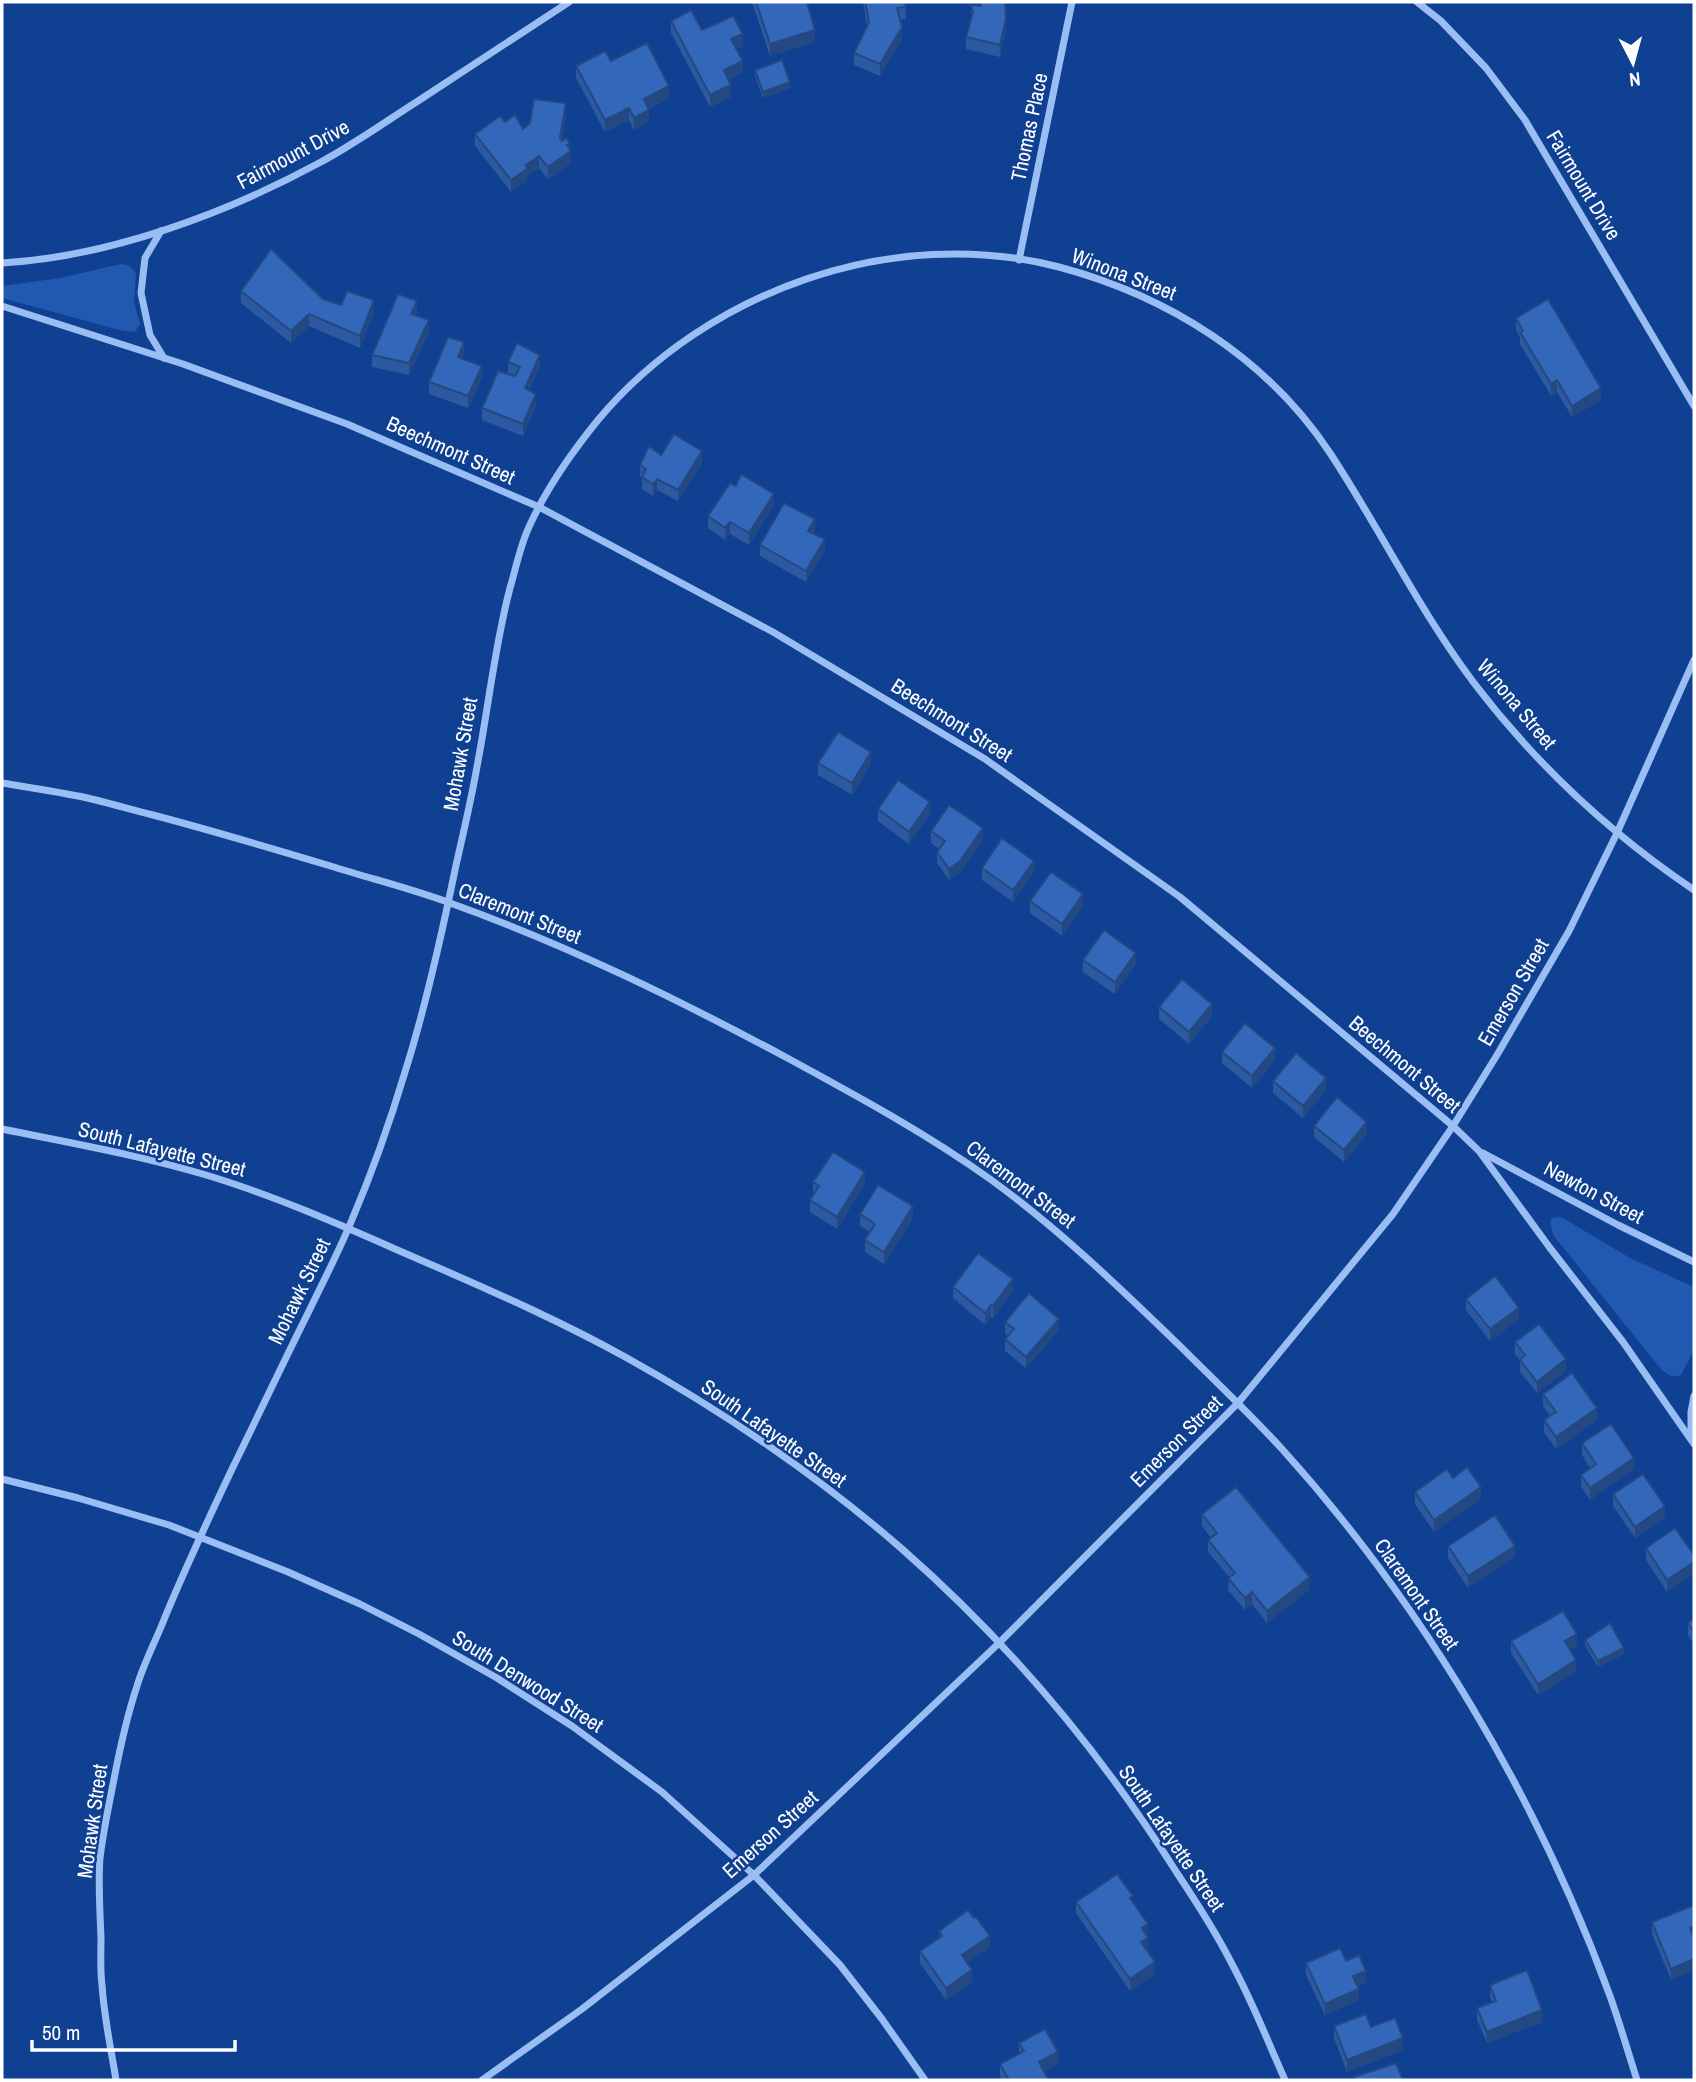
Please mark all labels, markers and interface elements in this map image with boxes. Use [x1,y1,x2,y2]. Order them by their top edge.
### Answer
north arrow [1598,28,1668,98]
text: N [1628,66,1642,93]
street label: Thomas Place [1003,70,1055,184]
street label: Fairmount Drive [232,112,354,196]
street label: Fairmount Drive [1540,125,1628,245]
street label: Winona Street [1067,241,1181,307]
street label: Beechmont Street [382,409,520,491]
street label: Winona Street [1471,653,1564,756]
street label: Beechmont Street [886,671,1018,769]
street label: Mohawk Street [436,695,484,813]
street label: Claremont Street [454,875,586,951]
street label: Emerson Street [1471,933,1556,1051]
street label: Beechmont Street [1343,1009,1467,1120]
street label: South Lafayette Street [75,1114,249,1184]
street label: Claremont Street [960,1133,1082,1235]
street label: Newton Street [1539,1154,1649,1231]
street label: Mohawk Street [261,1233,337,1349]
street label: South Lafayette Street [695,1372,853,1494]
street label: Emerson Street [1123,1388,1229,1494]
street label: Claremont Street [1368,1532,1466,1656]
street label: South Denwood Street [447,1623,609,1739]
street label: South Lafayette Street [1112,1759,1232,1917]
street label: Mohawk Street [70,1762,114,1880]
street label: Emerson Street [716,1783,824,1885]
scale bar [32,2008,234,2052]
text: 50 m [42,2018,80,2047]

